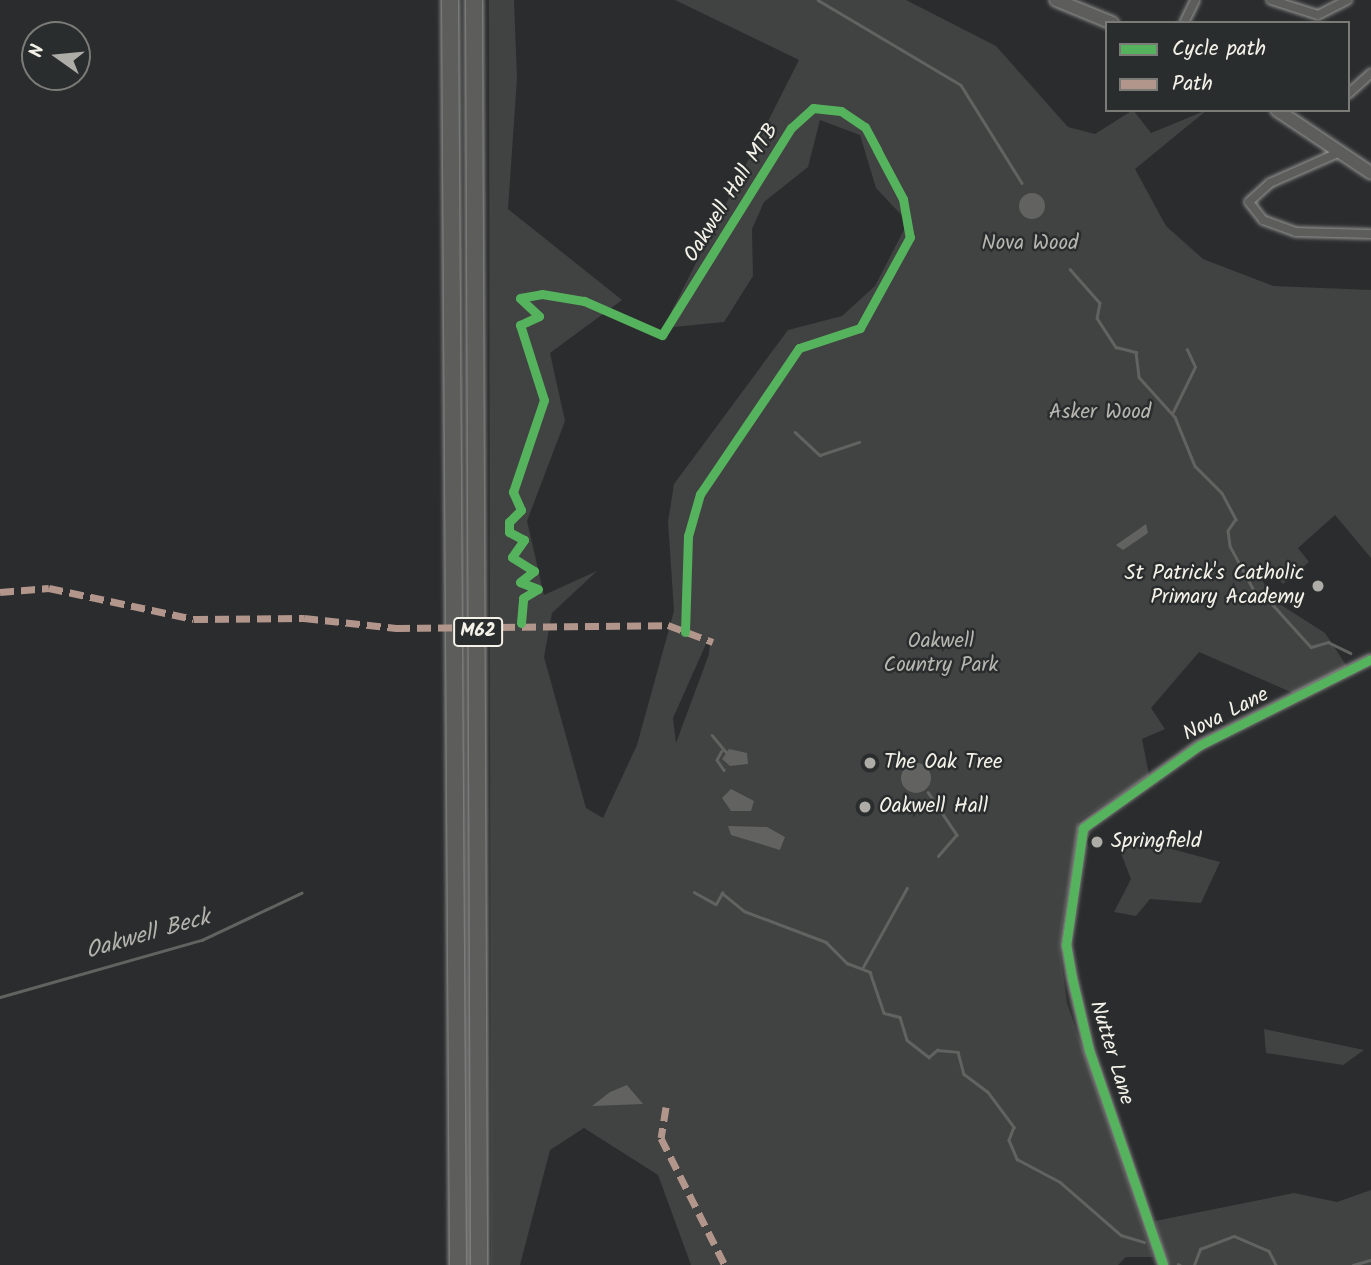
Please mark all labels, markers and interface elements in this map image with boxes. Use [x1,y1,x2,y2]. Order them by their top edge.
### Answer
north arrow [21,21,91,91]
legend [1105,21,1350,112]
text: Cycle path [1172,33,1266,66]
text: N [22,41,54,61]
text: Path [1172,68,1213,101]
street label: Oakwell Hall MTB [679,119,785,267]
park label: Nova Wood [982,231,1078,257]
park label: Asker Wood [1049,400,1151,426]
place label: St Patrick's Catholic Primary Academy [1125,561,1304,611]
marker: St Patrick's Catholic Primary Academy [1310,578,1326,594]
road number: M62 [452,617,504,648]
park label: Oakwell Country Park [884,629,998,679]
street label: Nova Lane [1179,683,1273,747]
place label: The Oak Tree [884,750,1002,776]
marker: The Oak Tree [862,755,878,771]
place label: Oakwell Hall [879,794,988,820]
marker: Oakwell Hall [857,799,873,815]
place label: Springfield [1111,829,1201,855]
marker: Springfield [1089,834,1105,850]
water label: Oakwell Beck [83,904,213,966]
street label: Nutter Lane [1083,998,1139,1108]

